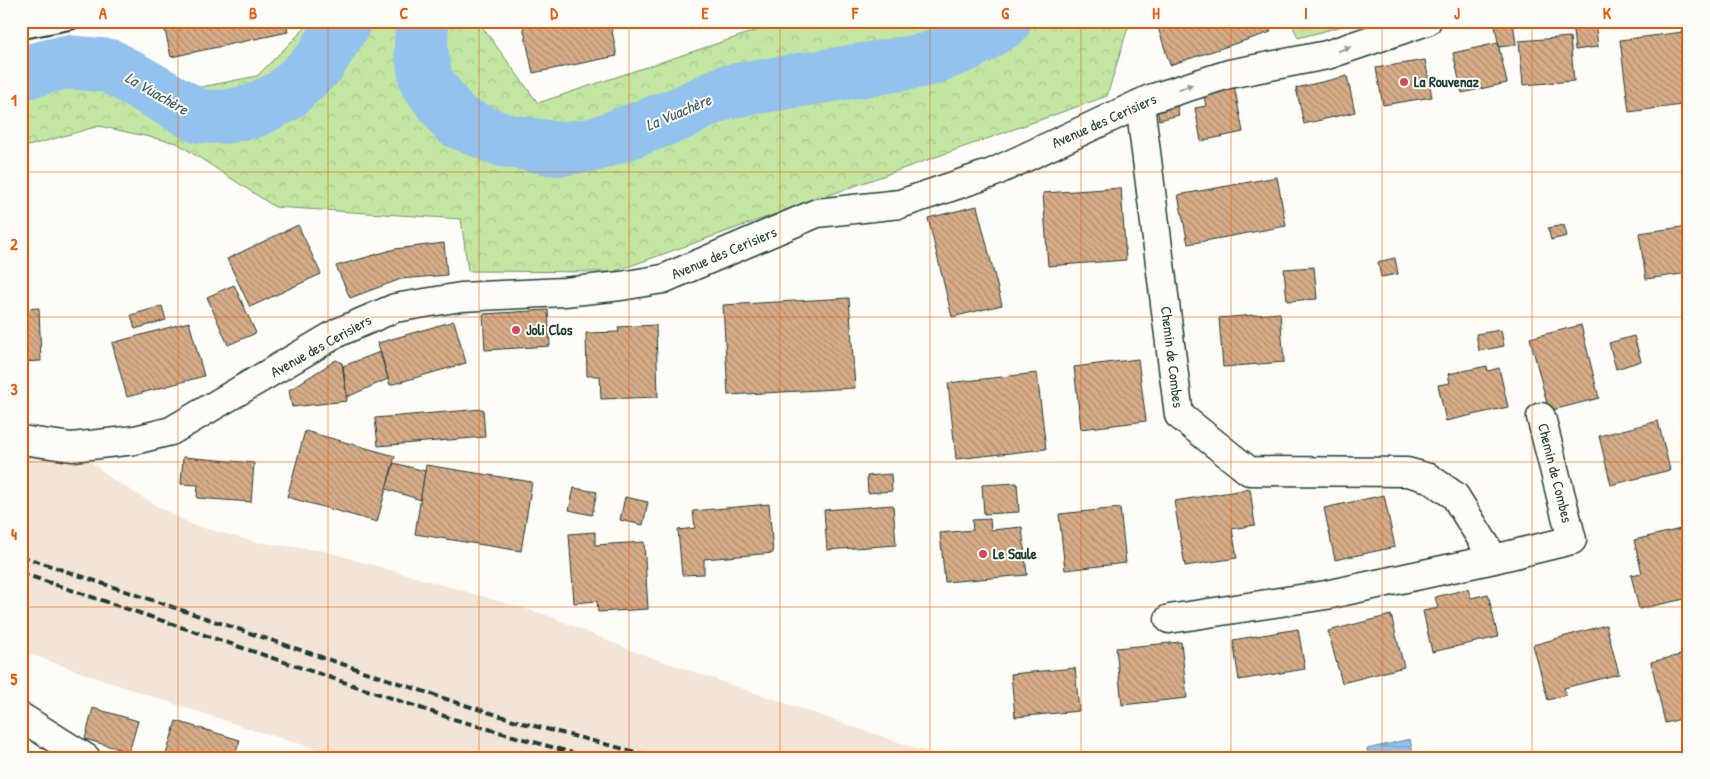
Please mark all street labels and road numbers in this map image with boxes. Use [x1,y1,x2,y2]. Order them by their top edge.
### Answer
street label: Avenue des Cerisiers [1048,88,1160,153]
street label: Avenue des Cerisiers [668,221,780,284]
street label: Chemin de Combes [1156,305,1189,409]
street label: Avenue des Cerisiers [266,309,375,382]
street label: Chemin de Combes [1533,421,1578,525]

